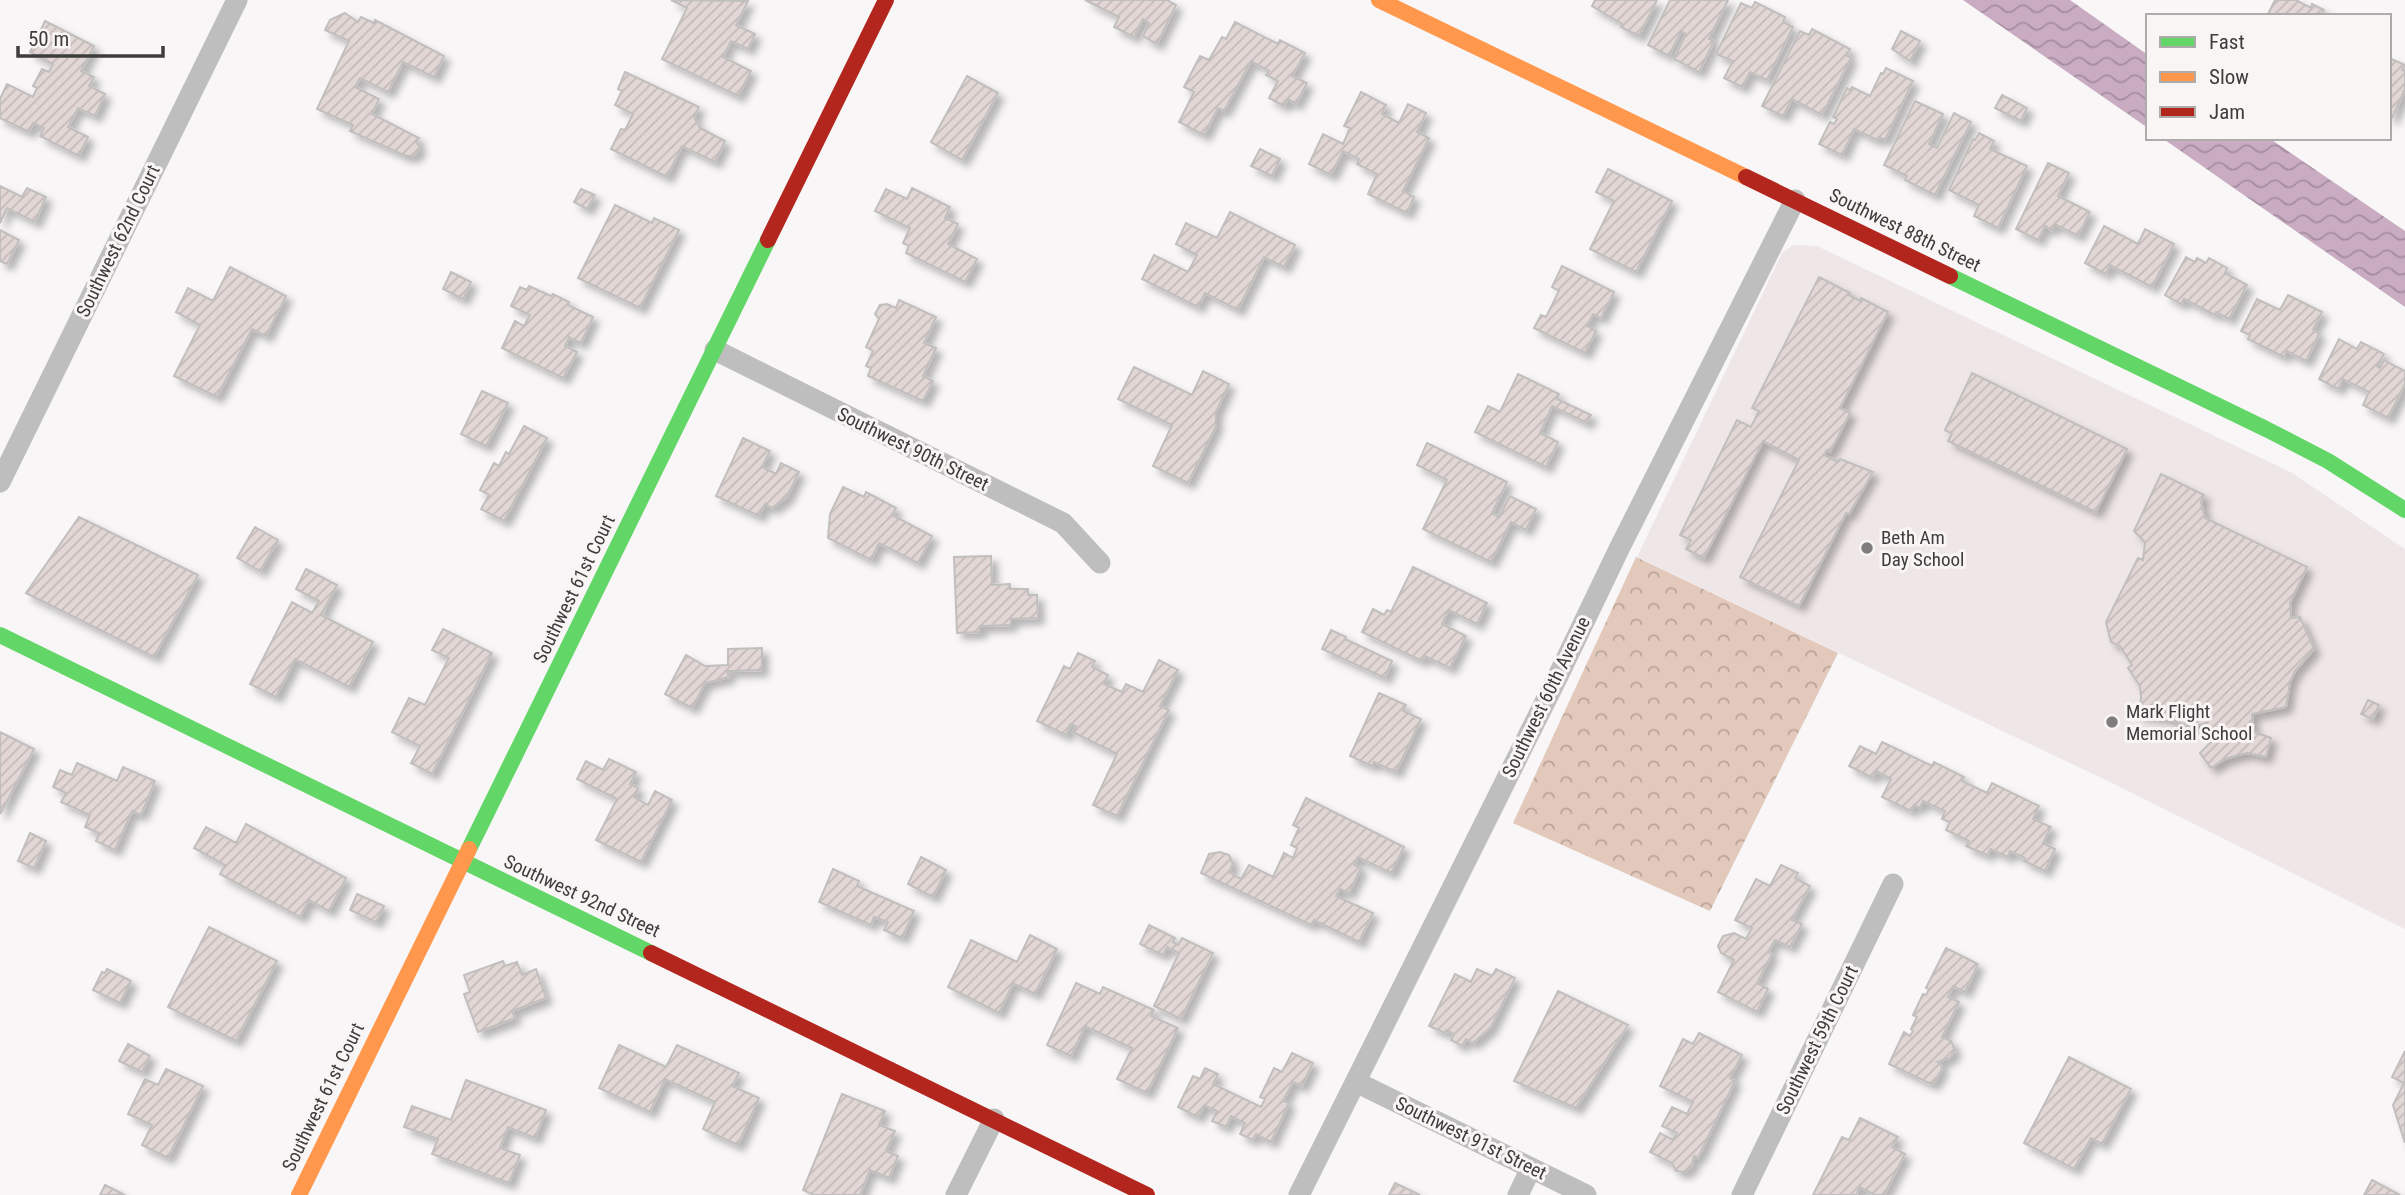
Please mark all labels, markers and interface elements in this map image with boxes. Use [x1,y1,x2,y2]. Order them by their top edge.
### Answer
scale bar [18,14,163,58]
legend [2146,14,2391,140]
text: 50 m [28,27,69,51]
text: Fast [2209,30,2245,54]
text: Slow [2209,65,2249,89]
text: Jam [2209,100,2245,124]
street label: Southwest 62nd Court [71,161,165,321]
street label: Southwest 88th Street [1825,183,1985,277]
street label: Southwest 90th Street [833,402,993,496]
street label: Southwest 61st Court [528,511,620,667]
place label: Beth Am Day School [1881,526,1964,571]
marker: Beth Am Day School [1859,540,1875,556]
street label: Southwest 60th Avenue [1497,613,1595,781]
place label: Mark Flight Memorial School [2126,700,2252,745]
marker: Mark Flight Memorial School [2104,714,2120,730]
street label: Southwest 92nd Street [500,850,664,942]
street label: Southwest 59th Court [1771,962,1863,1118]
street label: Southwest 61st Court [277,1019,369,1175]
street label: Southwest 91st Street [1392,1091,1550,1185]

